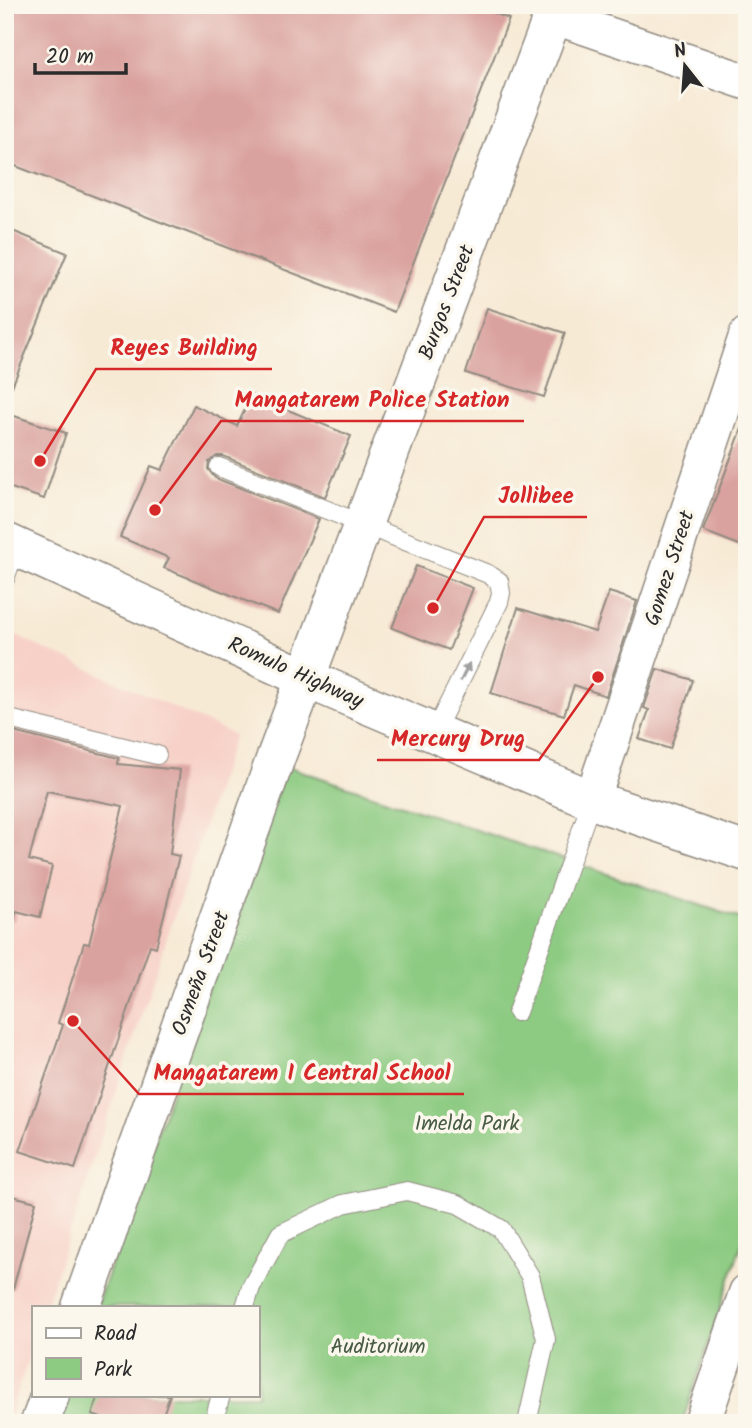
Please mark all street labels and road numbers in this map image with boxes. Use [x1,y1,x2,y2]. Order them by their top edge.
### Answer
street label: Burgos Street [410,240,485,365]
street label: Gomez Street [636,506,705,630]
street label: Romulo Highway [222,629,369,718]
street label: Osmeña Street [164,906,240,1041]

